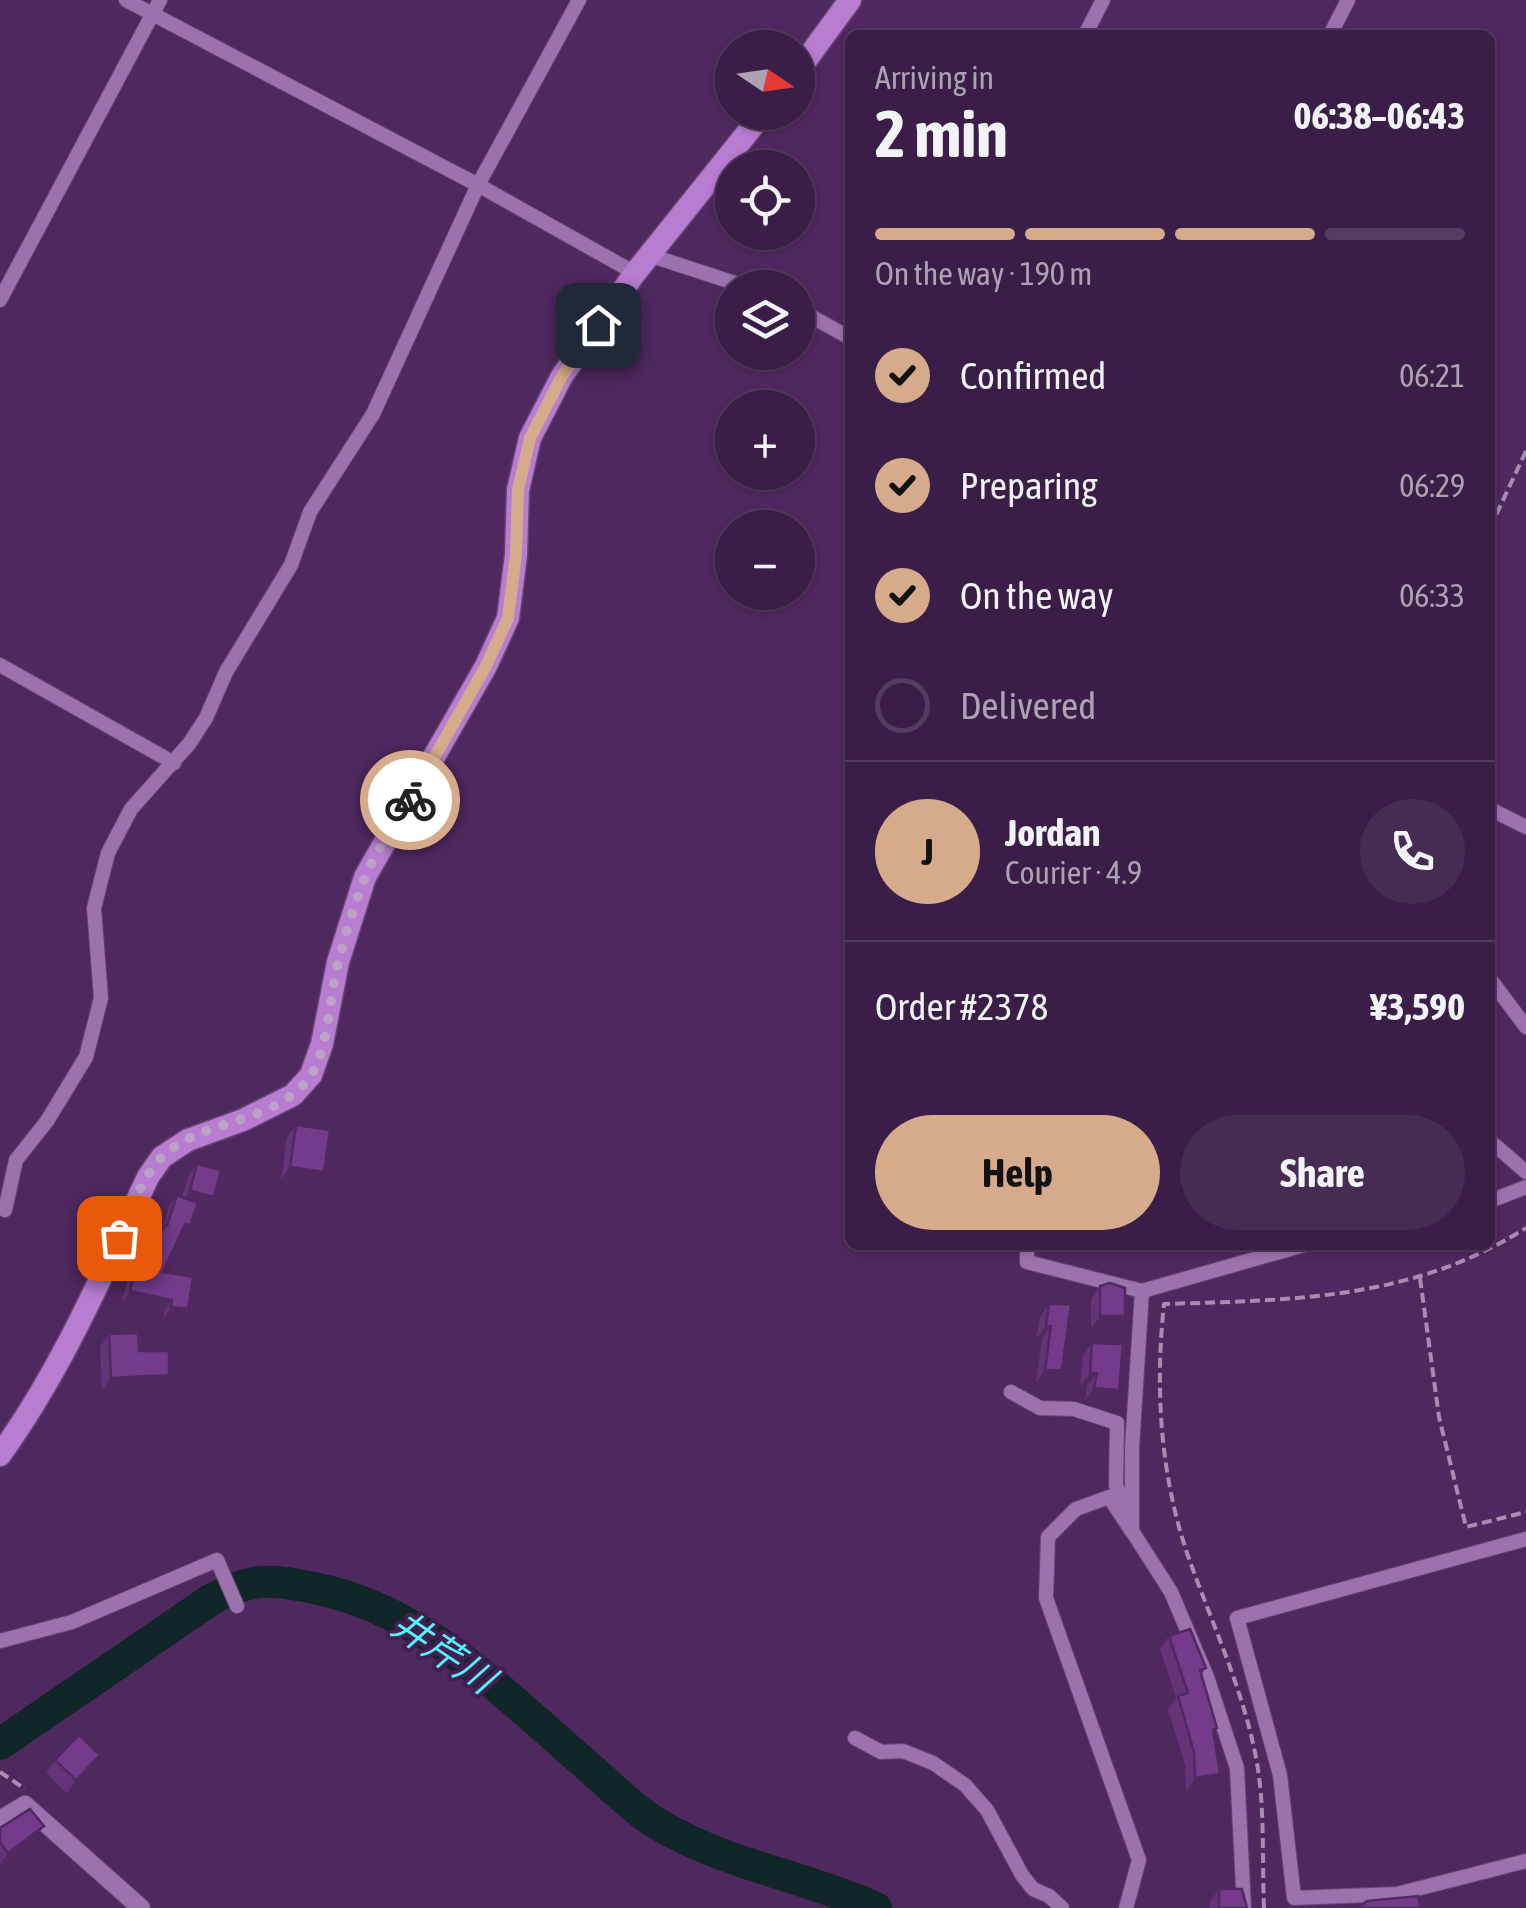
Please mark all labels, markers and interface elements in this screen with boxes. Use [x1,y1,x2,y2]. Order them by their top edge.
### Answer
north arrow [715,30,815,130]
map controls [715,30,815,610]
text: Arriving in [875,59,994,96]
text: 06:38–06:43 [1293,94,1465,137]
text: 2 min [875,96,1008,171]
button: locate [715,150,815,250]
text: On the way · 190 m [875,255,1092,292]
button: layers [715,270,815,370]
pin [556,283,641,368]
icon: home [571,298,626,353]
icon: check [875,348,930,403]
text: Confirmed [960,354,1106,397]
text: 06:21 [1399,357,1465,394]
button: + [715,390,815,490]
icon: check [875,458,930,513]
text: Preparing [960,464,1098,507]
text: 06:29 [1399,467,1465,504]
button: − [715,510,815,610]
icon: check [875,568,930,623]
text: On the way [960,574,1113,617]
text: 06:33 [1399,577,1465,614]
text: Delivered [960,684,1096,727]
courier [360,750,460,850]
icon: bike [383,773,438,828]
button: phone [1360,799,1465,904]
text: Jordan [1005,811,1100,854]
text: J [921,830,934,873]
text: Courier · 4.9 [1005,854,1142,891]
text: Order #2378 [875,985,1048,1028]
text: ¥3,590 [1370,985,1465,1028]
button: Help [875,1115,1160,1230]
button: Share [1180,1115,1465,1230]
pin [77,1196,162,1281]
icon: bag [92,1211,147,1266]
water label: 井芹川 [384,1602,506,1704]

